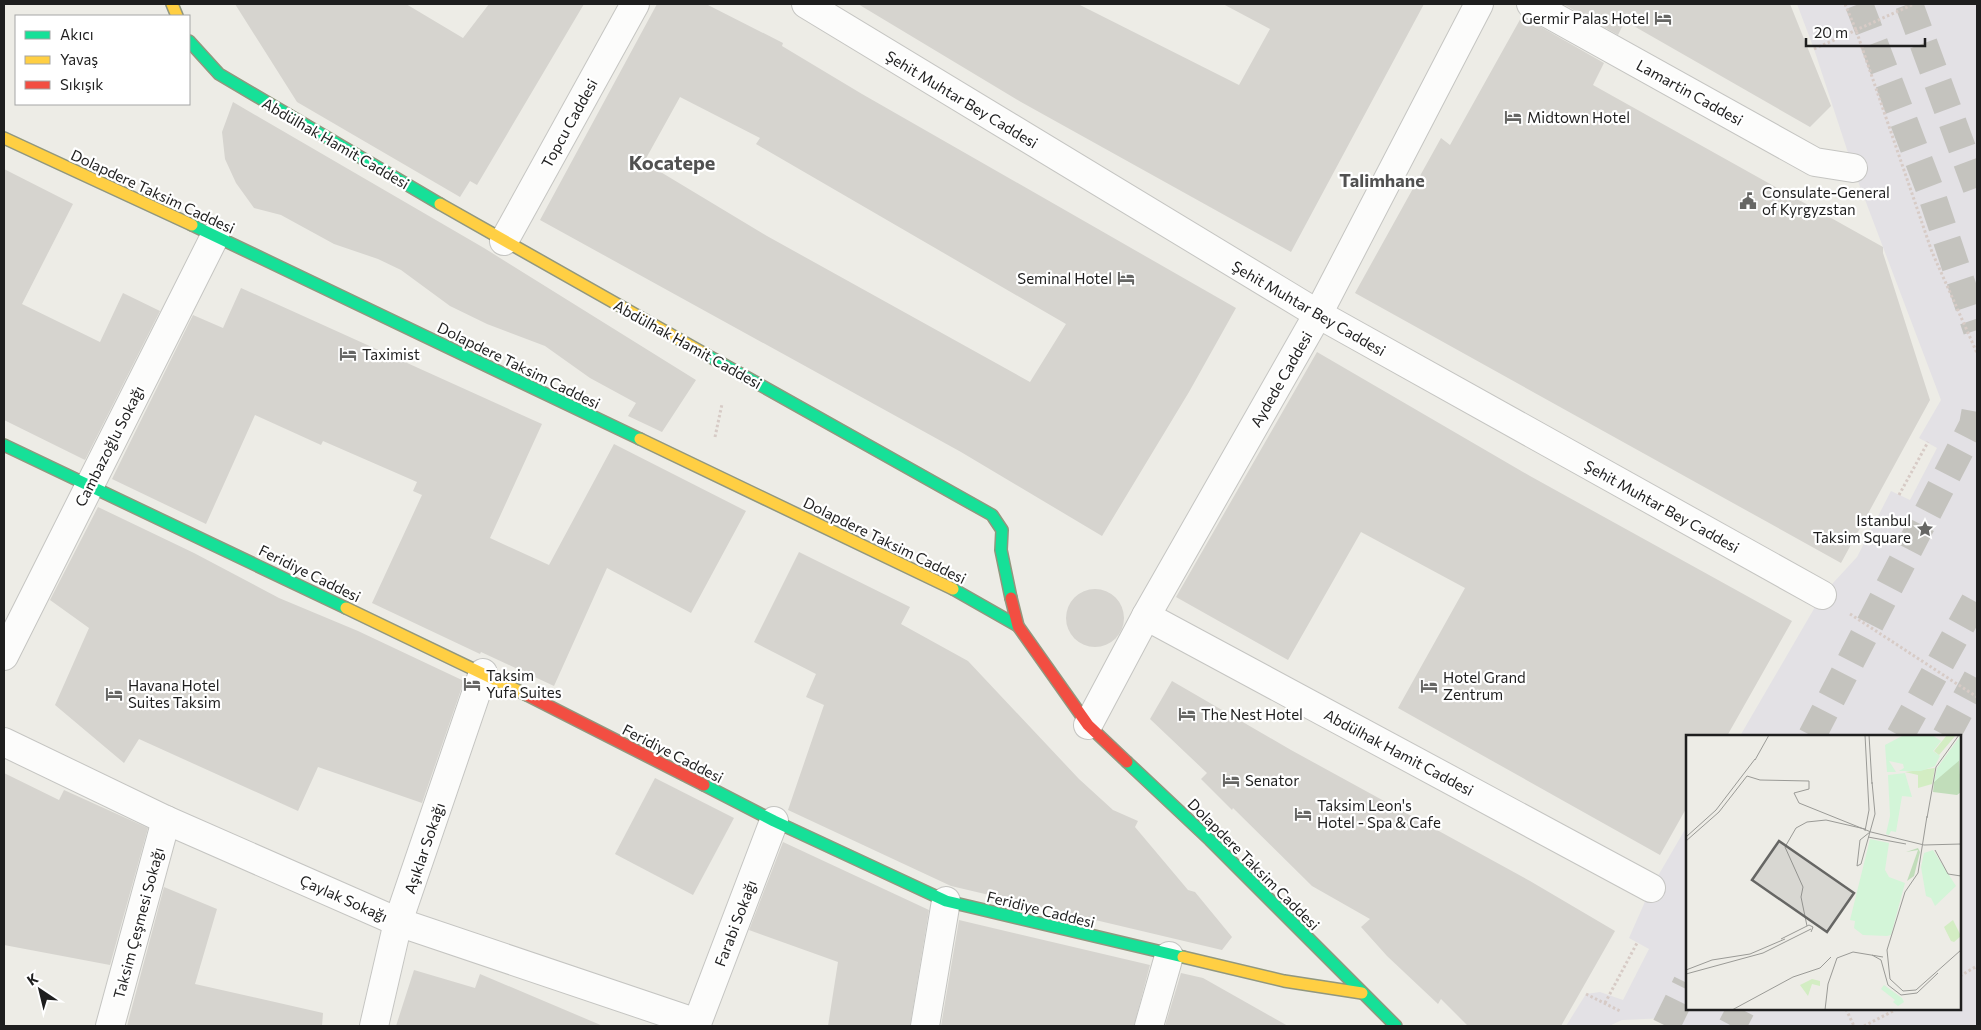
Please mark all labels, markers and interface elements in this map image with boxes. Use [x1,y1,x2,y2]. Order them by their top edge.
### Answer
hotel icon: Germir Palas Hotel [1653,8,1673,28]
place label: Germir Palas Hotel [1522,9,1649,27]
legend [15,15,190,105]
scale bar [1806,15,1925,47]
text: 20 m [1814,23,1848,41]
text: Akıcı [60,25,94,43]
street label: Şehit Muhtar Bey Caddesi [883,46,1041,152]
text: Yavaş [60,50,98,68]
street label: Lamartin Caddesi [1634,55,1746,129]
text: Sıkışık [60,75,103,93]
street label: Topcu Caddesi [537,75,601,171]
street label: Abdülhak Hamit Caddesi [259,94,413,192]
hotel icon: Midtown Hotel [1503,107,1523,127]
place label: Midtown Hotel [1527,108,1630,126]
street label: Dolapdere Taksim Caddesi [68,145,238,237]
district label: Kocatepe [629,150,715,174]
district label: Talimhane [1339,169,1425,191]
place label: Consulate-General of Kyrgyzstan [1762,183,1890,218]
public building icon: Consulate-General of Kyrgyzstan [1738,191,1758,211]
street label: Şehit Muhtar Bey Caddesi [1229,257,1389,359]
hotel icon: Seminal Hotel [1116,268,1136,288]
place label: Seminal Hotel [1017,269,1112,287]
street label: Abdülhak Hamit Caddesi [611,296,765,392]
street label: Dolapdere Taksim Caddesi [435,318,603,412]
street label: Aydede Caddesi [1246,328,1316,430]
hotel icon: Taximist [338,344,358,364]
place label: Taximist [362,345,420,363]
street label: Cambazoğlu Sokağı [71,383,147,509]
street label: Şehit Muhtar Bey Caddesi [1581,456,1743,556]
street label: Dolapdere Taksim Caddesi [801,493,969,587]
place label: Istanbul Taksim Square [1813,511,1911,546]
place icon: Istanbul Taksim Square [1915,519,1935,539]
street label: Feridiye Caddesi [256,541,364,605]
place label: Taksim Yufa Suites [486,666,562,701]
place label: Hotel Grand Zentrum [1443,668,1526,703]
hotel icon: Taksim Yufa Suites [462,674,482,694]
place label: Havana Hotel Suites Taksim [128,676,221,711]
hotel icon: Hotel Grand Zentrum [1419,676,1439,696]
hotel icon: Havana Hotel Suites Taksim [104,684,124,704]
hotel icon: The Nest Hotel [1177,704,1197,724]
place label: The Nest Hotel [1201,705,1303,723]
street label: Abdülhak Hamit Caddesi [1321,705,1477,799]
street label: Feridiye Caddesi [620,720,726,786]
inset map [1686,735,1961,1010]
hotel icon: Senator [1221,770,1241,790]
place label: Senator [1245,771,1299,789]
street label: Dolapdere Taksim Caddesi [1184,794,1324,934]
place label: Taksim Leon's Hotel - Spa & Cafe [1317,796,1441,831]
street label: Aşıklar Sokağı [400,800,448,896]
hotel icon: Taksim Leon's Hotel - Spa & Cafe [1293,804,1313,824]
street label: Taksim Çeşmesi Sokağı [109,845,167,1001]
street label: Çaylak Sokağı [297,871,391,925]
street label: Farabi Sokağı [710,877,760,969]
street label: Feridiye Caddesi [985,887,1097,931]
north arrow [15,965,65,1015]
text: K [23,969,41,989]

